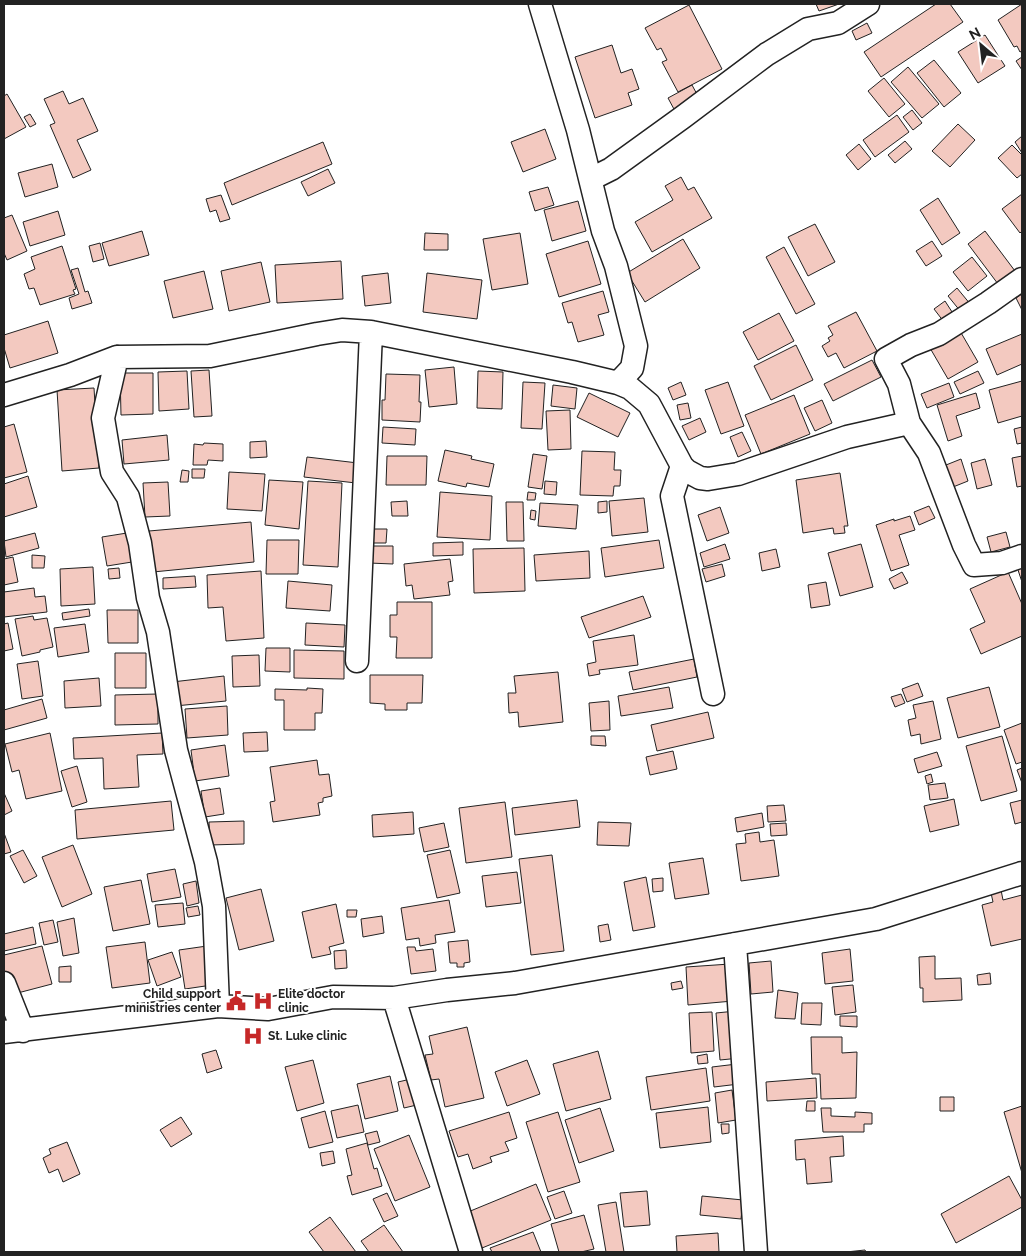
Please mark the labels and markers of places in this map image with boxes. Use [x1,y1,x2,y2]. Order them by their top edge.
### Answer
place label: Child support ministries center [125,987,221,1015]
place label: Elite doctor clinic [278,987,345,1015]
public building icon: Child support ministries center [225,990,247,1012]
hospital icon: Elite doctor clinic [252,990,274,1012]
hospital icon: St. Luke clinic [242,1025,264,1047]
place label: St. Luke clinic [268,1029,347,1043]

